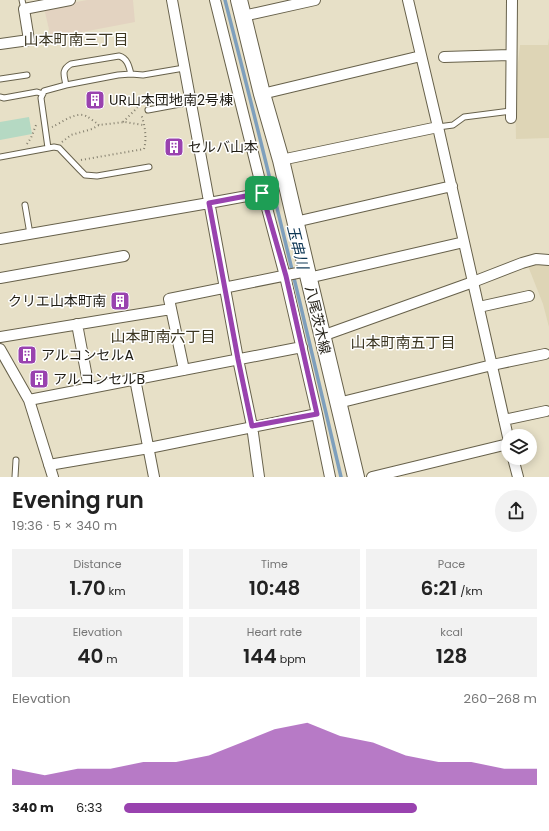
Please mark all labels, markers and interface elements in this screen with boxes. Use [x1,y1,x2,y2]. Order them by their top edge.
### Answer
district label: 山本町南三丁目 [23,29,129,50]
building icon: UR山本団地南2号棟 [84,89,106,111]
place label: UR山本団地南2号棟 [109,90,233,110]
building icon: セルバ山本 [163,136,185,158]
place label: セルバ山本 [188,137,258,157]
pin [245,176,279,210]
icon: arrive [251,182,273,204]
water label: 玉串川 [282,223,314,273]
street label: 八尾茨木線 [300,284,336,356]
building icon: クリエ山本町南 [109,290,131,312]
place label: クリエ山本町南 [8,291,106,311]
district label: 山本町南六丁目 [110,326,216,347]
district label: 山本町南五丁目 [350,332,456,353]
building icon: アルコンセルA [16,344,38,366]
place label: アルコンセルA [41,345,134,365]
building icon: アルコンセルB [28,368,50,390]
place label: アルコンセルB [53,369,145,389]
map controls [501,429,537,465]
button: layers [501,429,537,465]
text: Evening run [12,485,144,516]
button: share [495,490,537,532]
text: 19:36 · 5 × 340 m [12,516,117,535]
text: Distance [73,556,122,572]
text: Time [261,556,288,572]
text: Pace [438,556,465,572]
text: 1.70 [69,574,106,602]
text: 10:48 [249,574,300,602]
text: 6:21 [421,574,457,602]
text: km [106,583,126,599]
text: /km [457,583,482,599]
text: Elevation [73,624,122,640]
text: Heart rate [247,624,302,640]
text: kcal [440,624,463,640]
text: 40 [77,642,103,670]
text: 144 [243,642,277,670]
text: 128 [436,642,467,670]
text: m [103,651,118,667]
text: bpm [277,651,306,667]
text: Elevation [12,689,71,708]
text: 260–268 m [464,689,537,708]
text: 340 m [12,798,54,817]
text: 6:33 [76,798,102,817]

